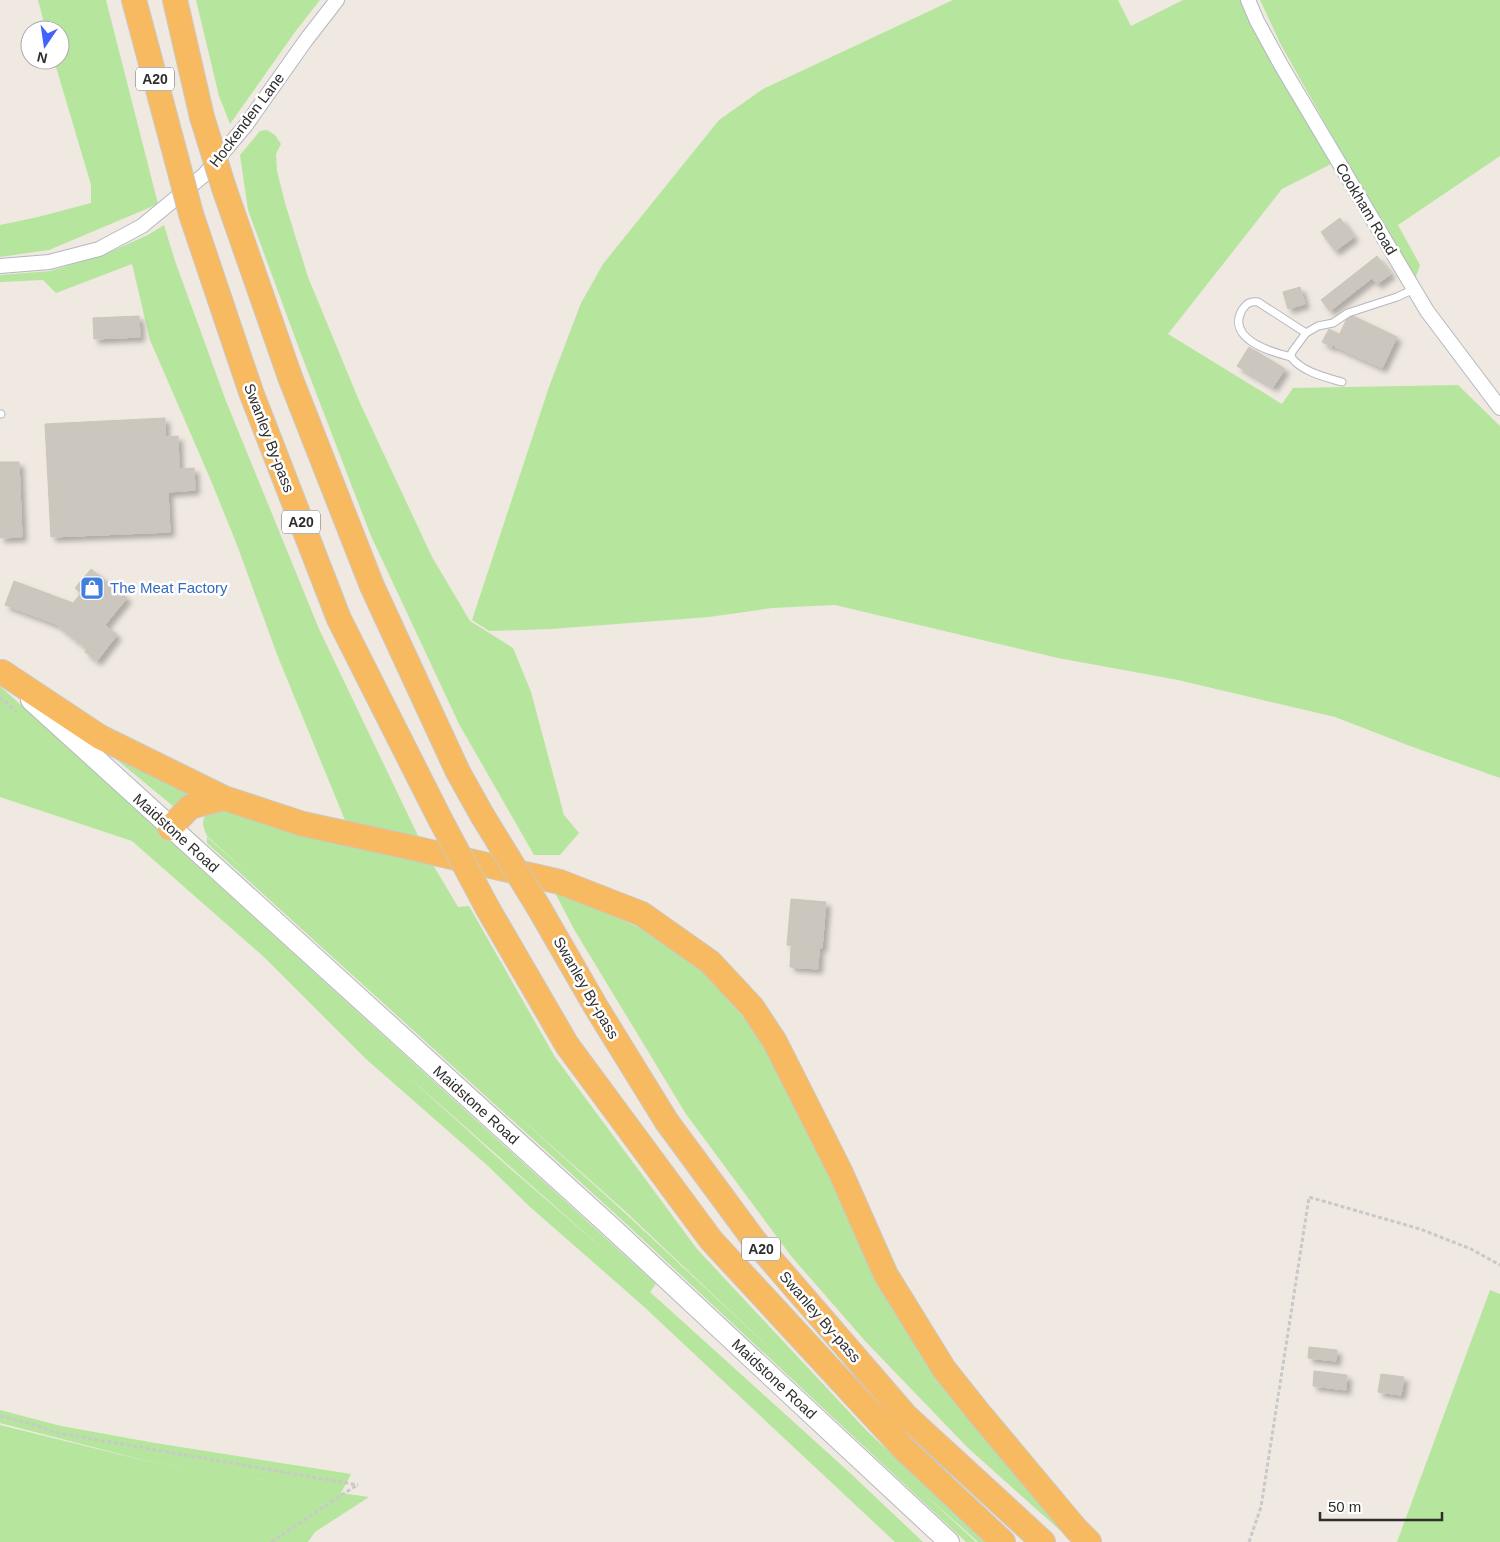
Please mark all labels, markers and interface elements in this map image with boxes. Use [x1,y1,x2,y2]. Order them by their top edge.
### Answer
north arrow [20,20,70,70]
text: N [35,49,49,67]
road number: A20 [136,68,174,90]
street label: Hockenden Lane [206,69,288,170]
street label: Cookham Road [1332,160,1401,258]
street label: Swanley By-pass [241,381,298,495]
road number: A20 [282,511,320,534]
shop icon: The Meat Factory [79,575,105,601]
place label: The Meat Factory [110,579,228,596]
street label: Maidstone Road [130,790,223,875]
street label: Swanley By-pass [550,934,623,1042]
street label: Maidstone Road [430,1062,523,1147]
road number: A20 [742,1238,780,1260]
street label: Swanley By-pass [776,1268,865,1366]
street label: Maidstone Road [729,1335,820,1422]
scale bar [1320,1490,1442,1522]
text: 50 m [1328,1498,1361,1515]

